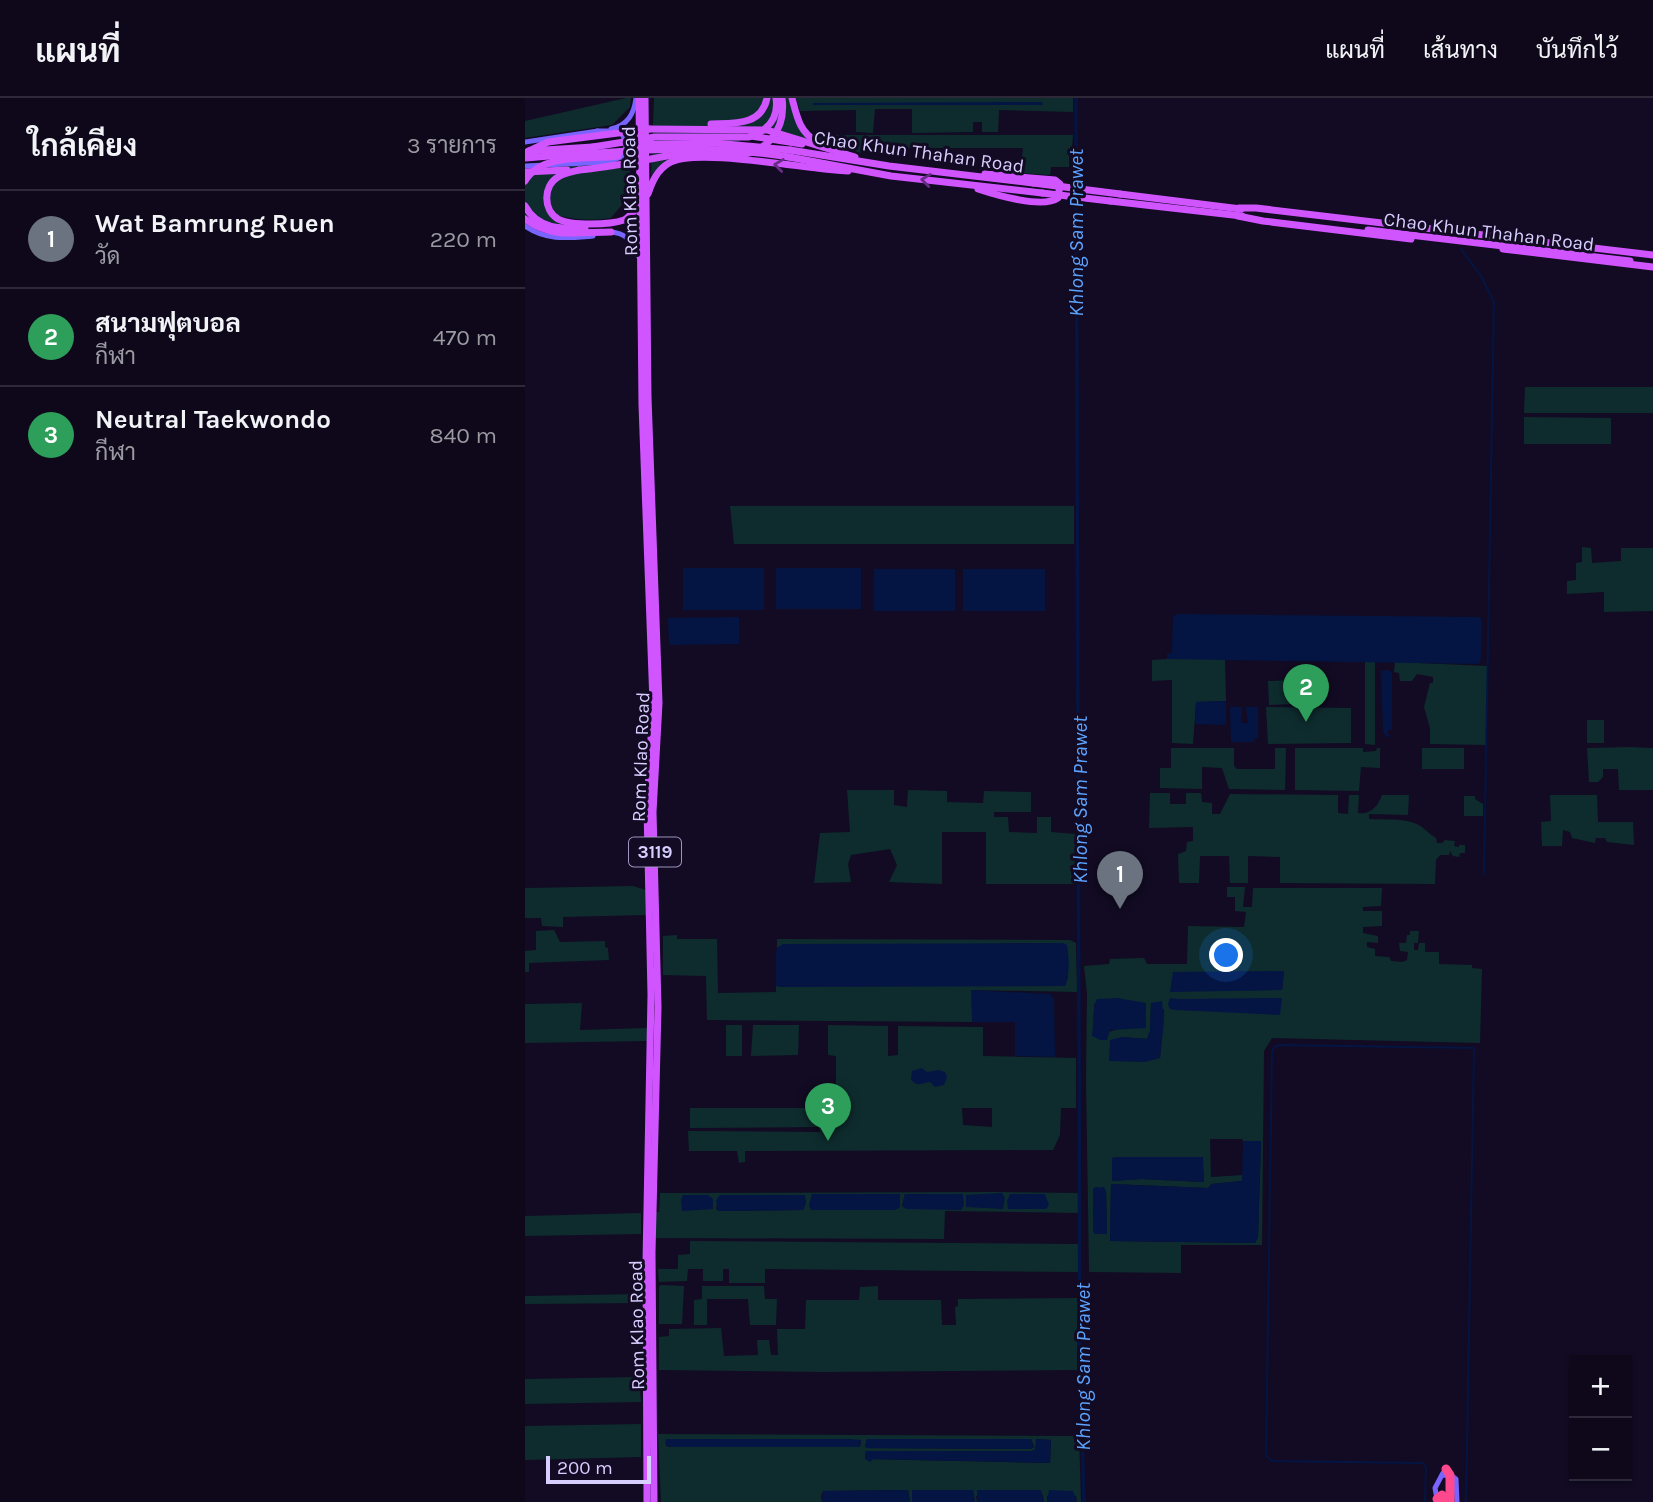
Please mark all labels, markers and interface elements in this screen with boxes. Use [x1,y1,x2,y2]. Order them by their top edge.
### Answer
text: แผนที่ [35,32,121,70]
text: แผนที่ [1325,36,1385,64]
text: เส้นทาง [1423,36,1498,64]
text: บันทึกไว้ [1536,36,1618,64]
street label: Rom Klao Road [618,126,642,256]
street label: Chao Khun Thahan Road [812,126,1026,178]
text: ใกล้เคียง [28,128,137,164]
text: 3 รายการ [407,132,497,159]
water label: Khlong Sam Prawet [1064,148,1088,317]
one-way arrow [773,157,785,172]
one-way arrow [920,172,932,187]
text: Wat Bamrung Ruen [95,208,335,239]
street label: Chao Khun Thahan Road [1382,208,1596,256]
text: 1 [47,226,55,253]
text: 220 m [430,226,497,253]
text: วัด [95,243,120,270]
text: สนามฟุตบอล [95,308,241,339]
text: 2 [44,324,58,351]
text: 470 m [433,324,497,351]
text: กีฬา [95,343,136,370]
text: Neutral Taekwondo [95,404,331,435]
text: 3 [44,422,58,449]
text: 840 m [429,422,497,449]
text: กีฬา [95,439,136,466]
pin: 2 [1283,664,1329,722]
street label: Rom Klao Road [628,692,654,822]
water label: Khlong Sam Prawet [1068,715,1092,884]
road number: 3119 [629,838,681,866]
pin: 1 [1097,851,1143,909]
your location [1209,938,1243,972]
pin: 3 [805,1083,851,1141]
street label: Rom Klao Road [625,1260,649,1390]
water label: Khlong Sam Prawet [1071,1282,1095,1451]
map controls [1569,1355,1632,1481]
button: + [1569,1355,1632,1418]
button: − [1569,1418,1632,1481]
scale bar [546,1453,651,1485]
text: 200 m [557,1457,613,1479]

